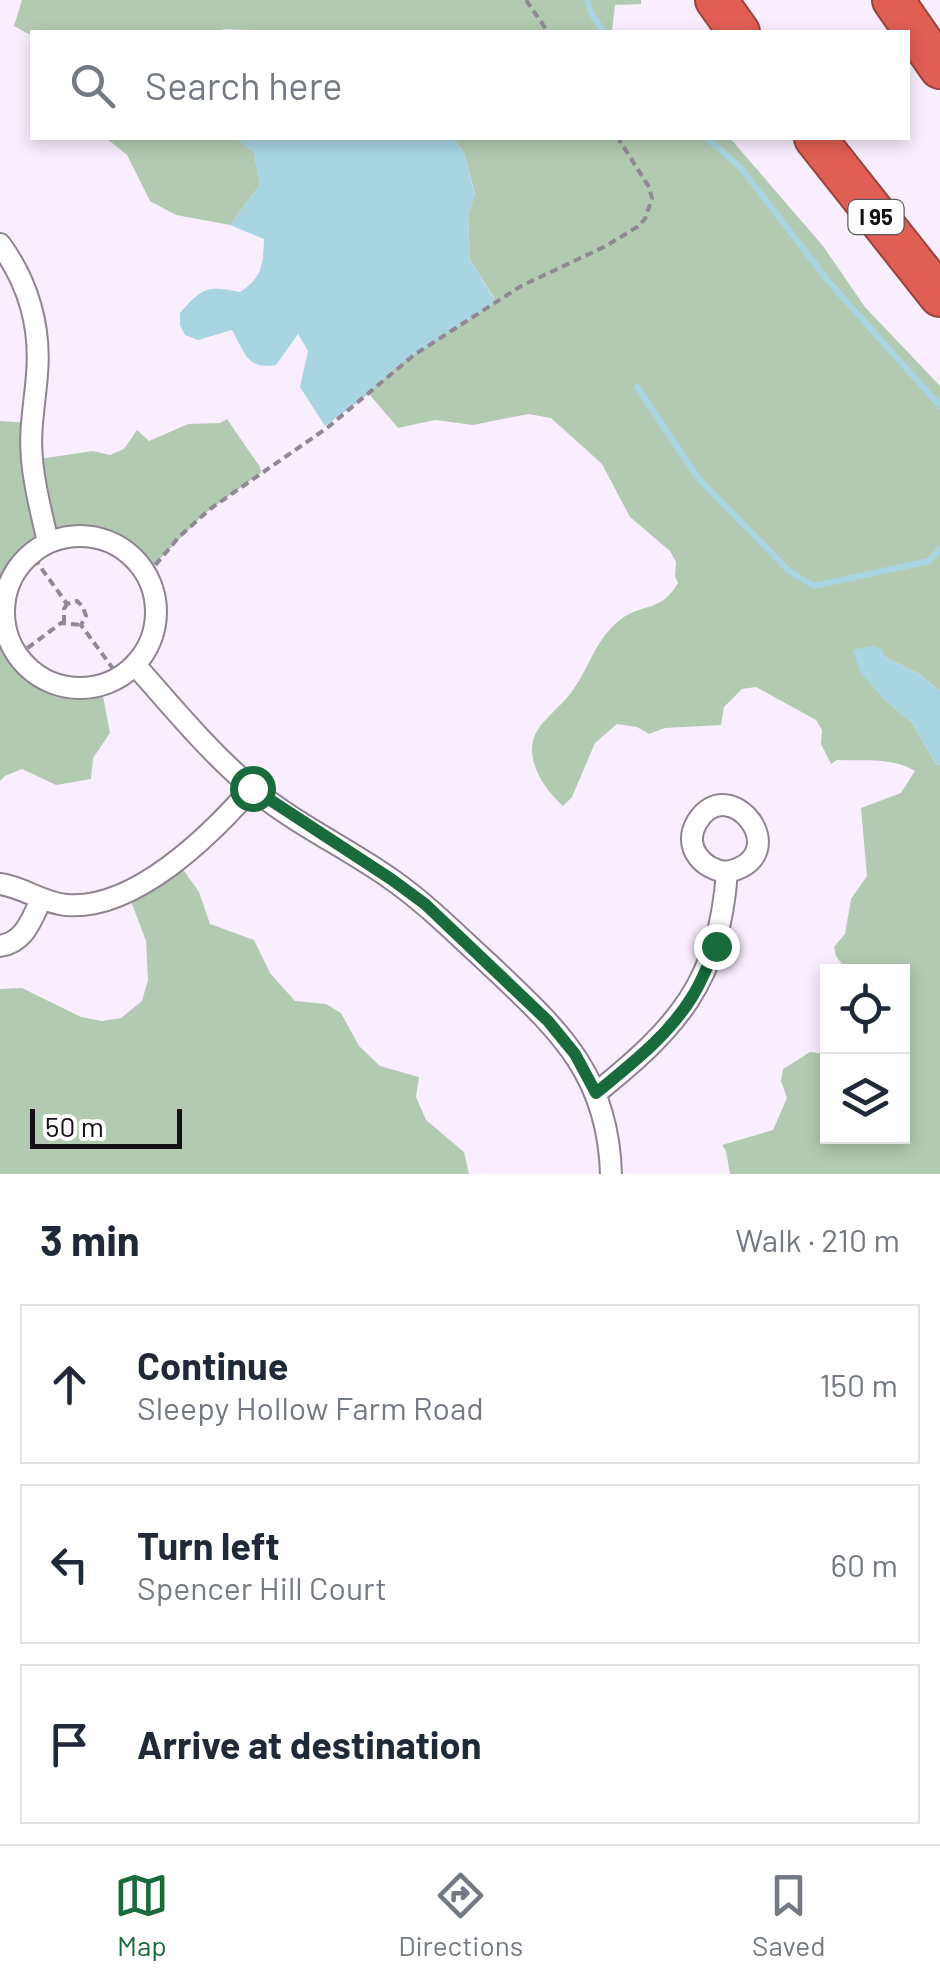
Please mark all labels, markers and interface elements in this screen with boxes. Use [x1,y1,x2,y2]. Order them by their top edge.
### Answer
search box [30,30,910,140]
icon: search [65,58,120,113]
text: Search here [145,62,343,108]
road number: I 95 [848,200,904,234]
route start [230,766,276,812]
route end [694,924,740,970]
map controls [820,964,910,1144]
button: locate [820,964,910,1054]
button: layers [820,1054,910,1144]
scale bar [30,1104,182,1148]
text: 50 m [45,1109,104,1143]
text: 3 min [40,1214,140,1264]
text: Walk · 210 m [735,1220,900,1258]
text: Continue [137,1342,288,1388]
icon: ahead [42,1357,97,1412]
text: 150 m [819,1365,898,1403]
text: Sleepy Hollow Farm Road [137,1388,484,1426]
text: Turn left [137,1522,280,1568]
icon: left [42,1537,97,1592]
text: 60 m [831,1545,898,1583]
text: Spencer Hill Court [137,1568,387,1606]
icon: arrive [42,1717,97,1772]
text: Arrive at destination [137,1721,482,1767]
tab: Map [114,1868,169,1962]
tab: Directions [398,1868,523,1962]
tab: Saved [752,1868,826,1962]

